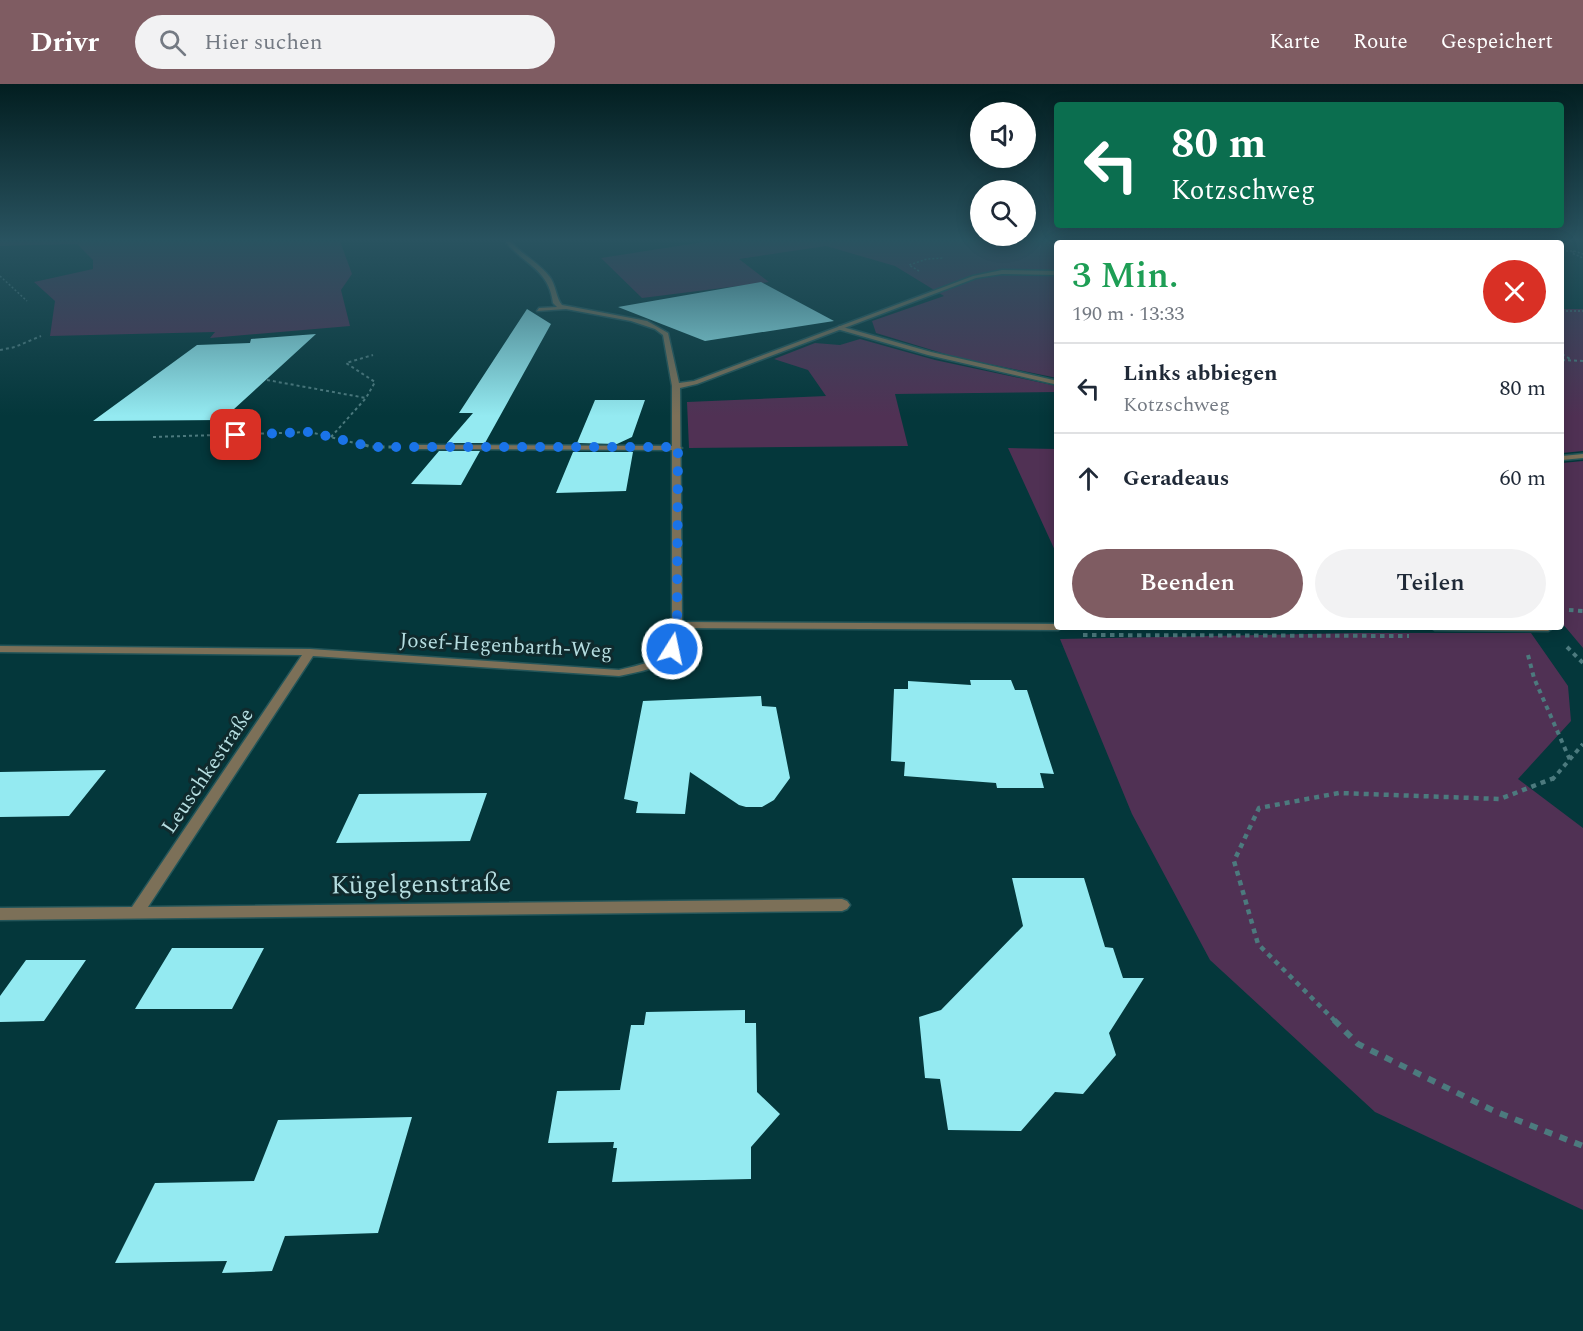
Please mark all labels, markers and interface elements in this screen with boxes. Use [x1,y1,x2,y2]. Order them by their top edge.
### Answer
search box [135,15,555,69]
text: Drivr [30,21,99,64]
icon: search [156,26,189,59]
text: Hier suchen [204,26,322,59]
text: Karte [1269,26,1320,58]
text: Route [1353,26,1408,58]
text: Gespeichert [1441,26,1553,58]
map controls [970,102,1036,246]
button: sound [970,102,1036,168]
text: 80 m [1171,113,1266,176]
icon: left [1072,126,1150,204]
text: Kotzschweg [1171,170,1315,212]
button: search [970,180,1036,246]
text: 3 Min. [1072,249,1178,304]
button: close [1483,260,1546,323]
text: 190 m · 13:33 [1072,299,1184,329]
text: Links abbiegen [1123,357,1278,390]
icon: left [1072,372,1105,405]
text: 80 m [1500,372,1546,405]
text: Kotzschweg [1123,390,1230,420]
pin [210,409,261,460]
icon: arrive [219,418,252,451]
icon: ahead [1072,462,1105,495]
text: Geradeaus [1123,462,1229,495]
text: 60 m [1500,462,1546,495]
button: Beenden [1072,549,1303,618]
button: Teilen [1315,549,1546,618]
position arrow [640,617,704,681]
street label: Josef-Hegenbarth-Weg [399,624,613,668]
street label: Leuschkestraße [154,701,262,841]
street label: Kügelgenstraße [331,862,511,906]

